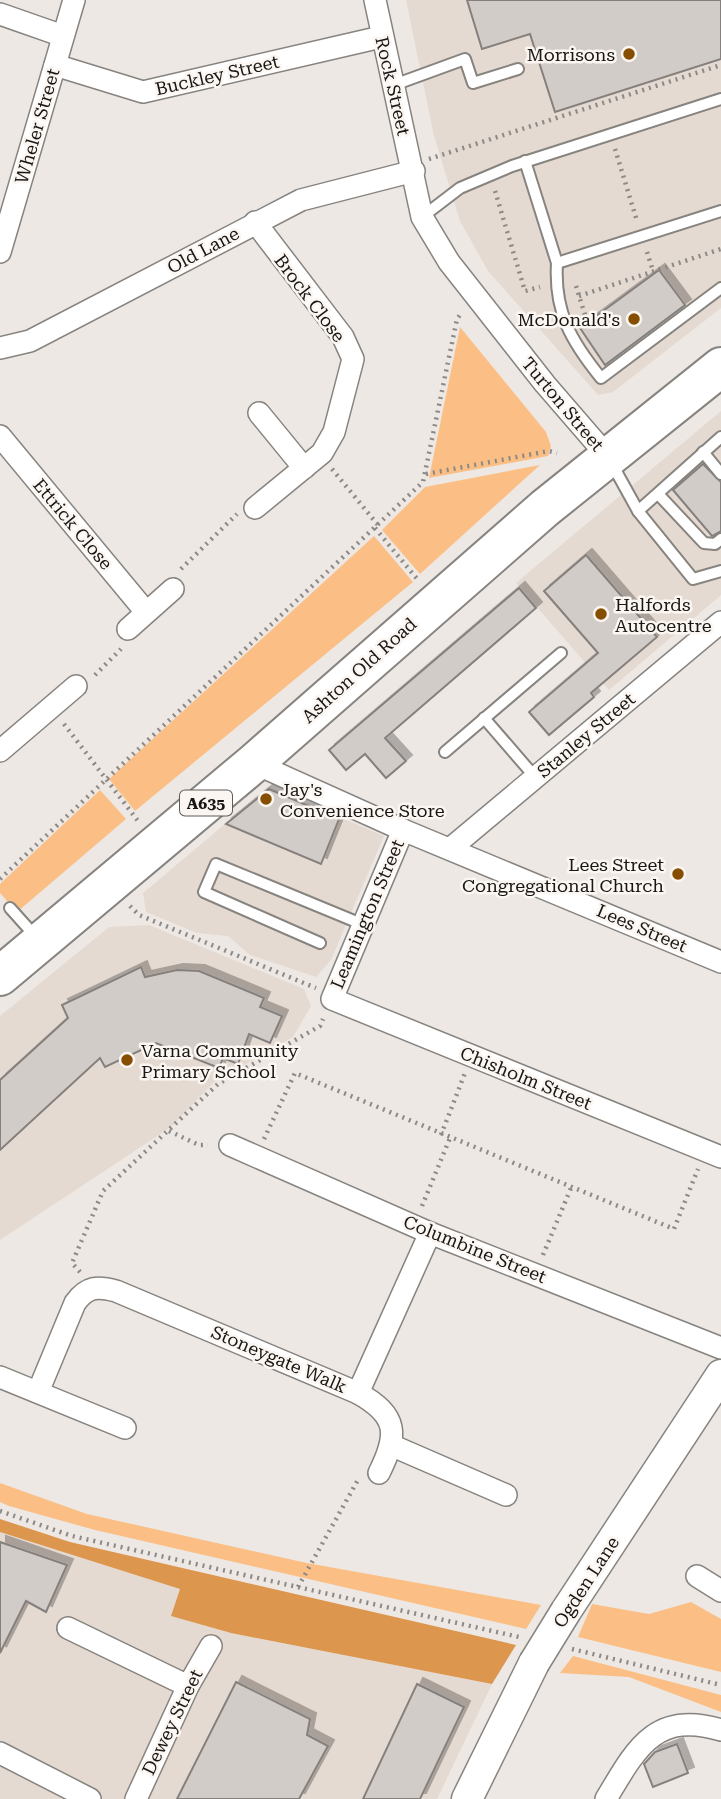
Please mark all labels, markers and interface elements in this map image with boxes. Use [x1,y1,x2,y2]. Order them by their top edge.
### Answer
street label: Rock Street [371,34,415,138]
place label: Morrisons [527,44,615,65]
marker: Morrisons [621,46,637,62]
street label: Buckley Street [153,51,281,99]
street label: Wheler Street [11,66,64,186]
street label: Old Lane [163,222,243,278]
street label: Brock Close [270,250,350,346]
place label: McDonald's [517,309,620,330]
marker: McDonald's [626,311,642,327]
street label: Turton Street [518,353,609,455]
street label: Ettrick Close [29,474,117,574]
place label: Halfords Autocentre [615,594,712,636]
marker: Halfords Autocentre [593,606,609,622]
street label: Ashton Old Road [297,613,421,727]
street label: Stanley Street [533,688,639,782]
place label: Jay's Convenience Store [280,779,445,821]
road number: A635 [180,790,232,816]
marker: Jay's Convenience Store [258,791,274,807]
street label: Leamington Street [326,836,408,992]
place label: Lees Street Congregational Church [462,854,664,896]
marker: Lees Street Congregational Church [670,866,686,882]
street label: Lees Street [594,900,690,956]
place label: Varna Community Primary School [141,1040,299,1082]
street label: Chisholm Street [457,1042,595,1114]
marker: Varna Community Primary School [119,1052,135,1068]
street label: Columbine Street [401,1211,550,1287]
street label: Stoneygate Walk [208,1321,350,1397]
street label: Ogden Lane [549,1532,623,1631]
street label: Dewey Street [137,1666,207,1778]

